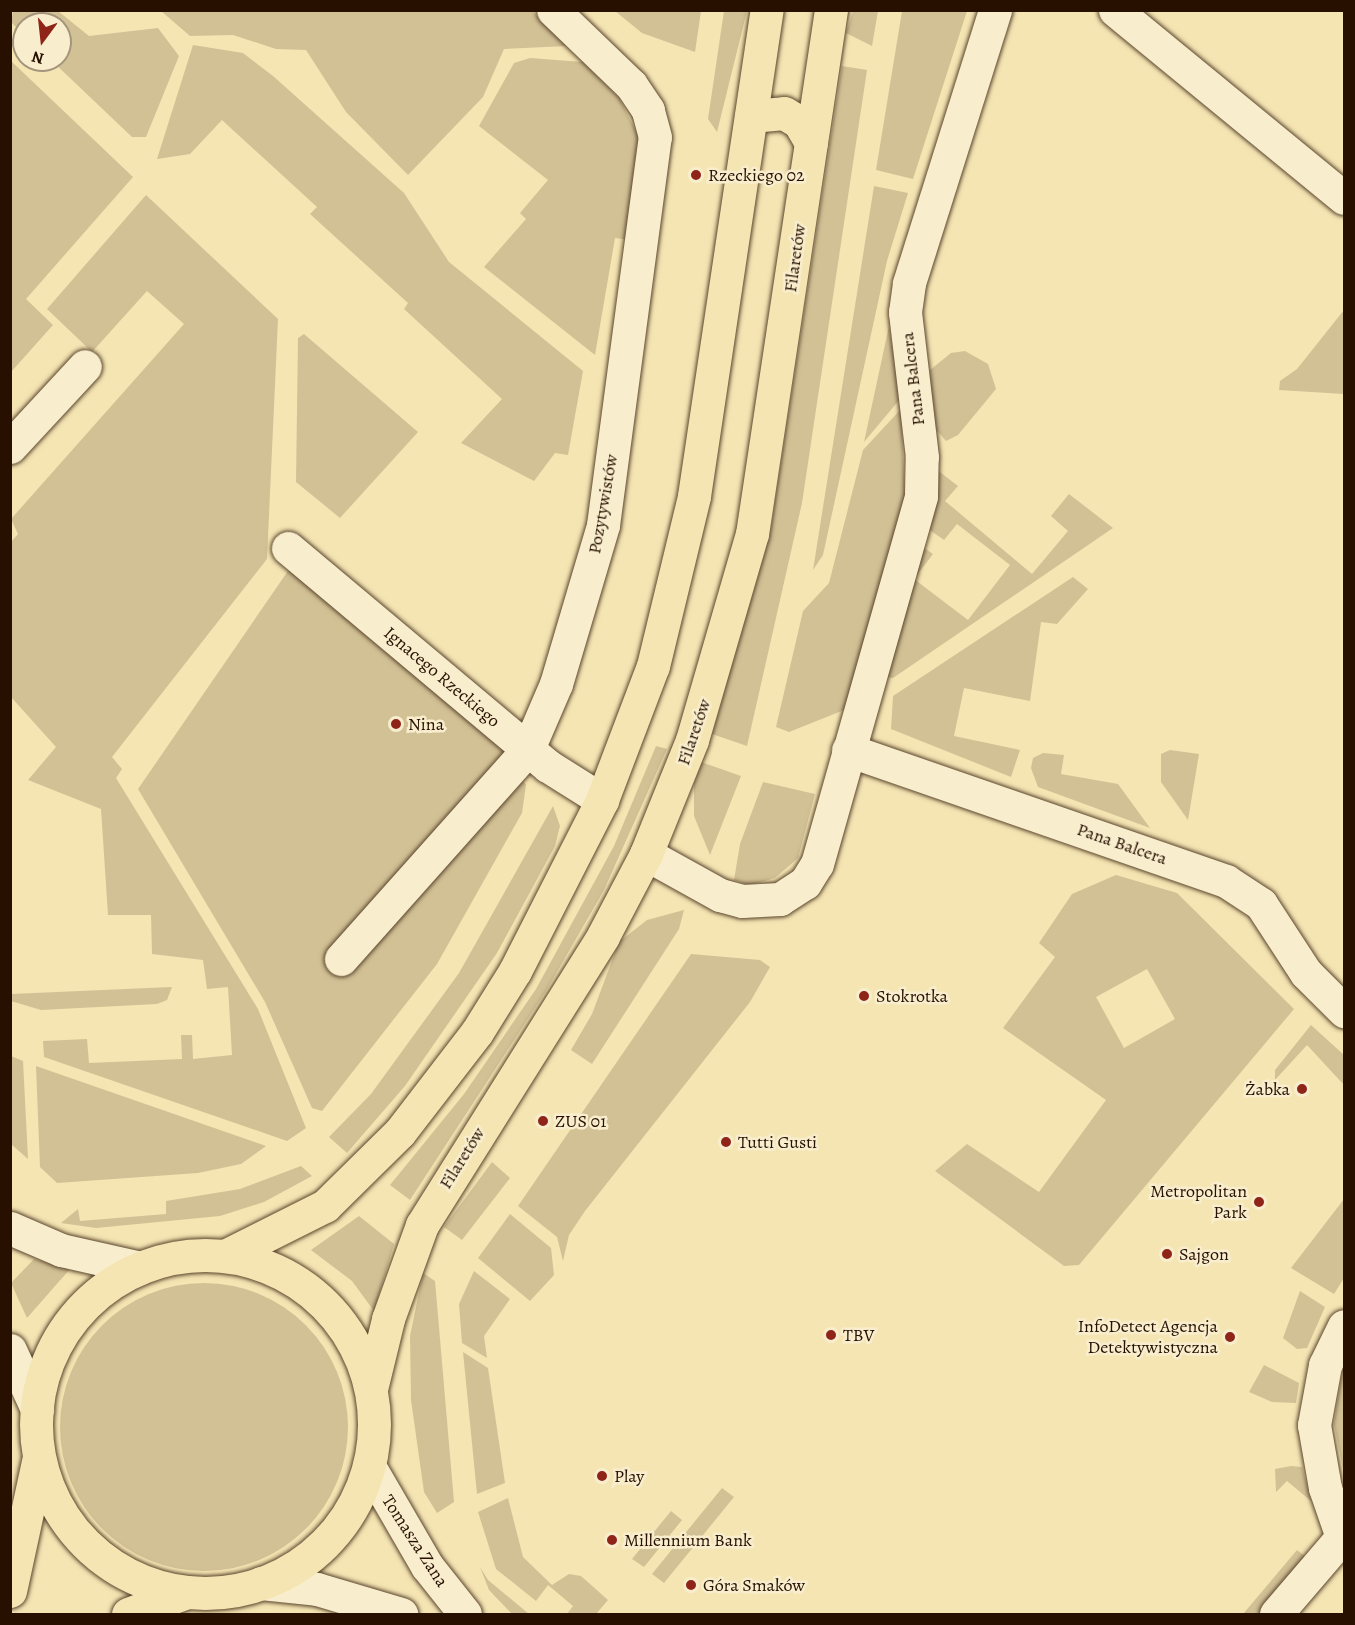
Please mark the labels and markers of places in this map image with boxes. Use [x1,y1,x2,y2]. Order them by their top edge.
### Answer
place label: Rzeckiego 02 [708,164,805,186]
marker: Rzeckiego 02 [689,168,703,182]
place label: Nina [408,713,444,735]
marker: Nina [389,717,403,731]
place label: Stokrotka [876,985,948,1007]
marker: Stokrotka [857,989,871,1003]
place label: Żabka [1245,1078,1290,1100]
marker: Żabka [1295,1082,1309,1096]
place label: ZUS 01 [555,1110,606,1132]
marker: ZUS 01 [536,1114,550,1128]
place label: Tutti Gusti [738,1131,817,1153]
marker: Tutti Gusti [719,1135,733,1149]
place label: Metropolitan Park [1150,1181,1247,1224]
marker: Metropolitan Park [1252,1195,1266,1209]
place label: Sajgon [1179,1243,1229,1265]
marker: Sajgon [1160,1247,1174,1261]
place label: InfoDetect Agencja Detektywistyczna [1078,1316,1218,1358]
place label: TBV [843,1324,875,1346]
marker: TBV [824,1328,838,1342]
marker: InfoDetect Agencja Detektywistyczna [1223,1330,1237,1344]
place label: Play [614,1465,644,1487]
marker: Play [595,1469,609,1483]
place label: Millennium Bank [624,1529,752,1551]
marker: Millennium Bank [605,1533,619,1547]
place label: Góra Smaków [703,1574,805,1596]
marker: Góra Smaków [684,1578,698,1592]

